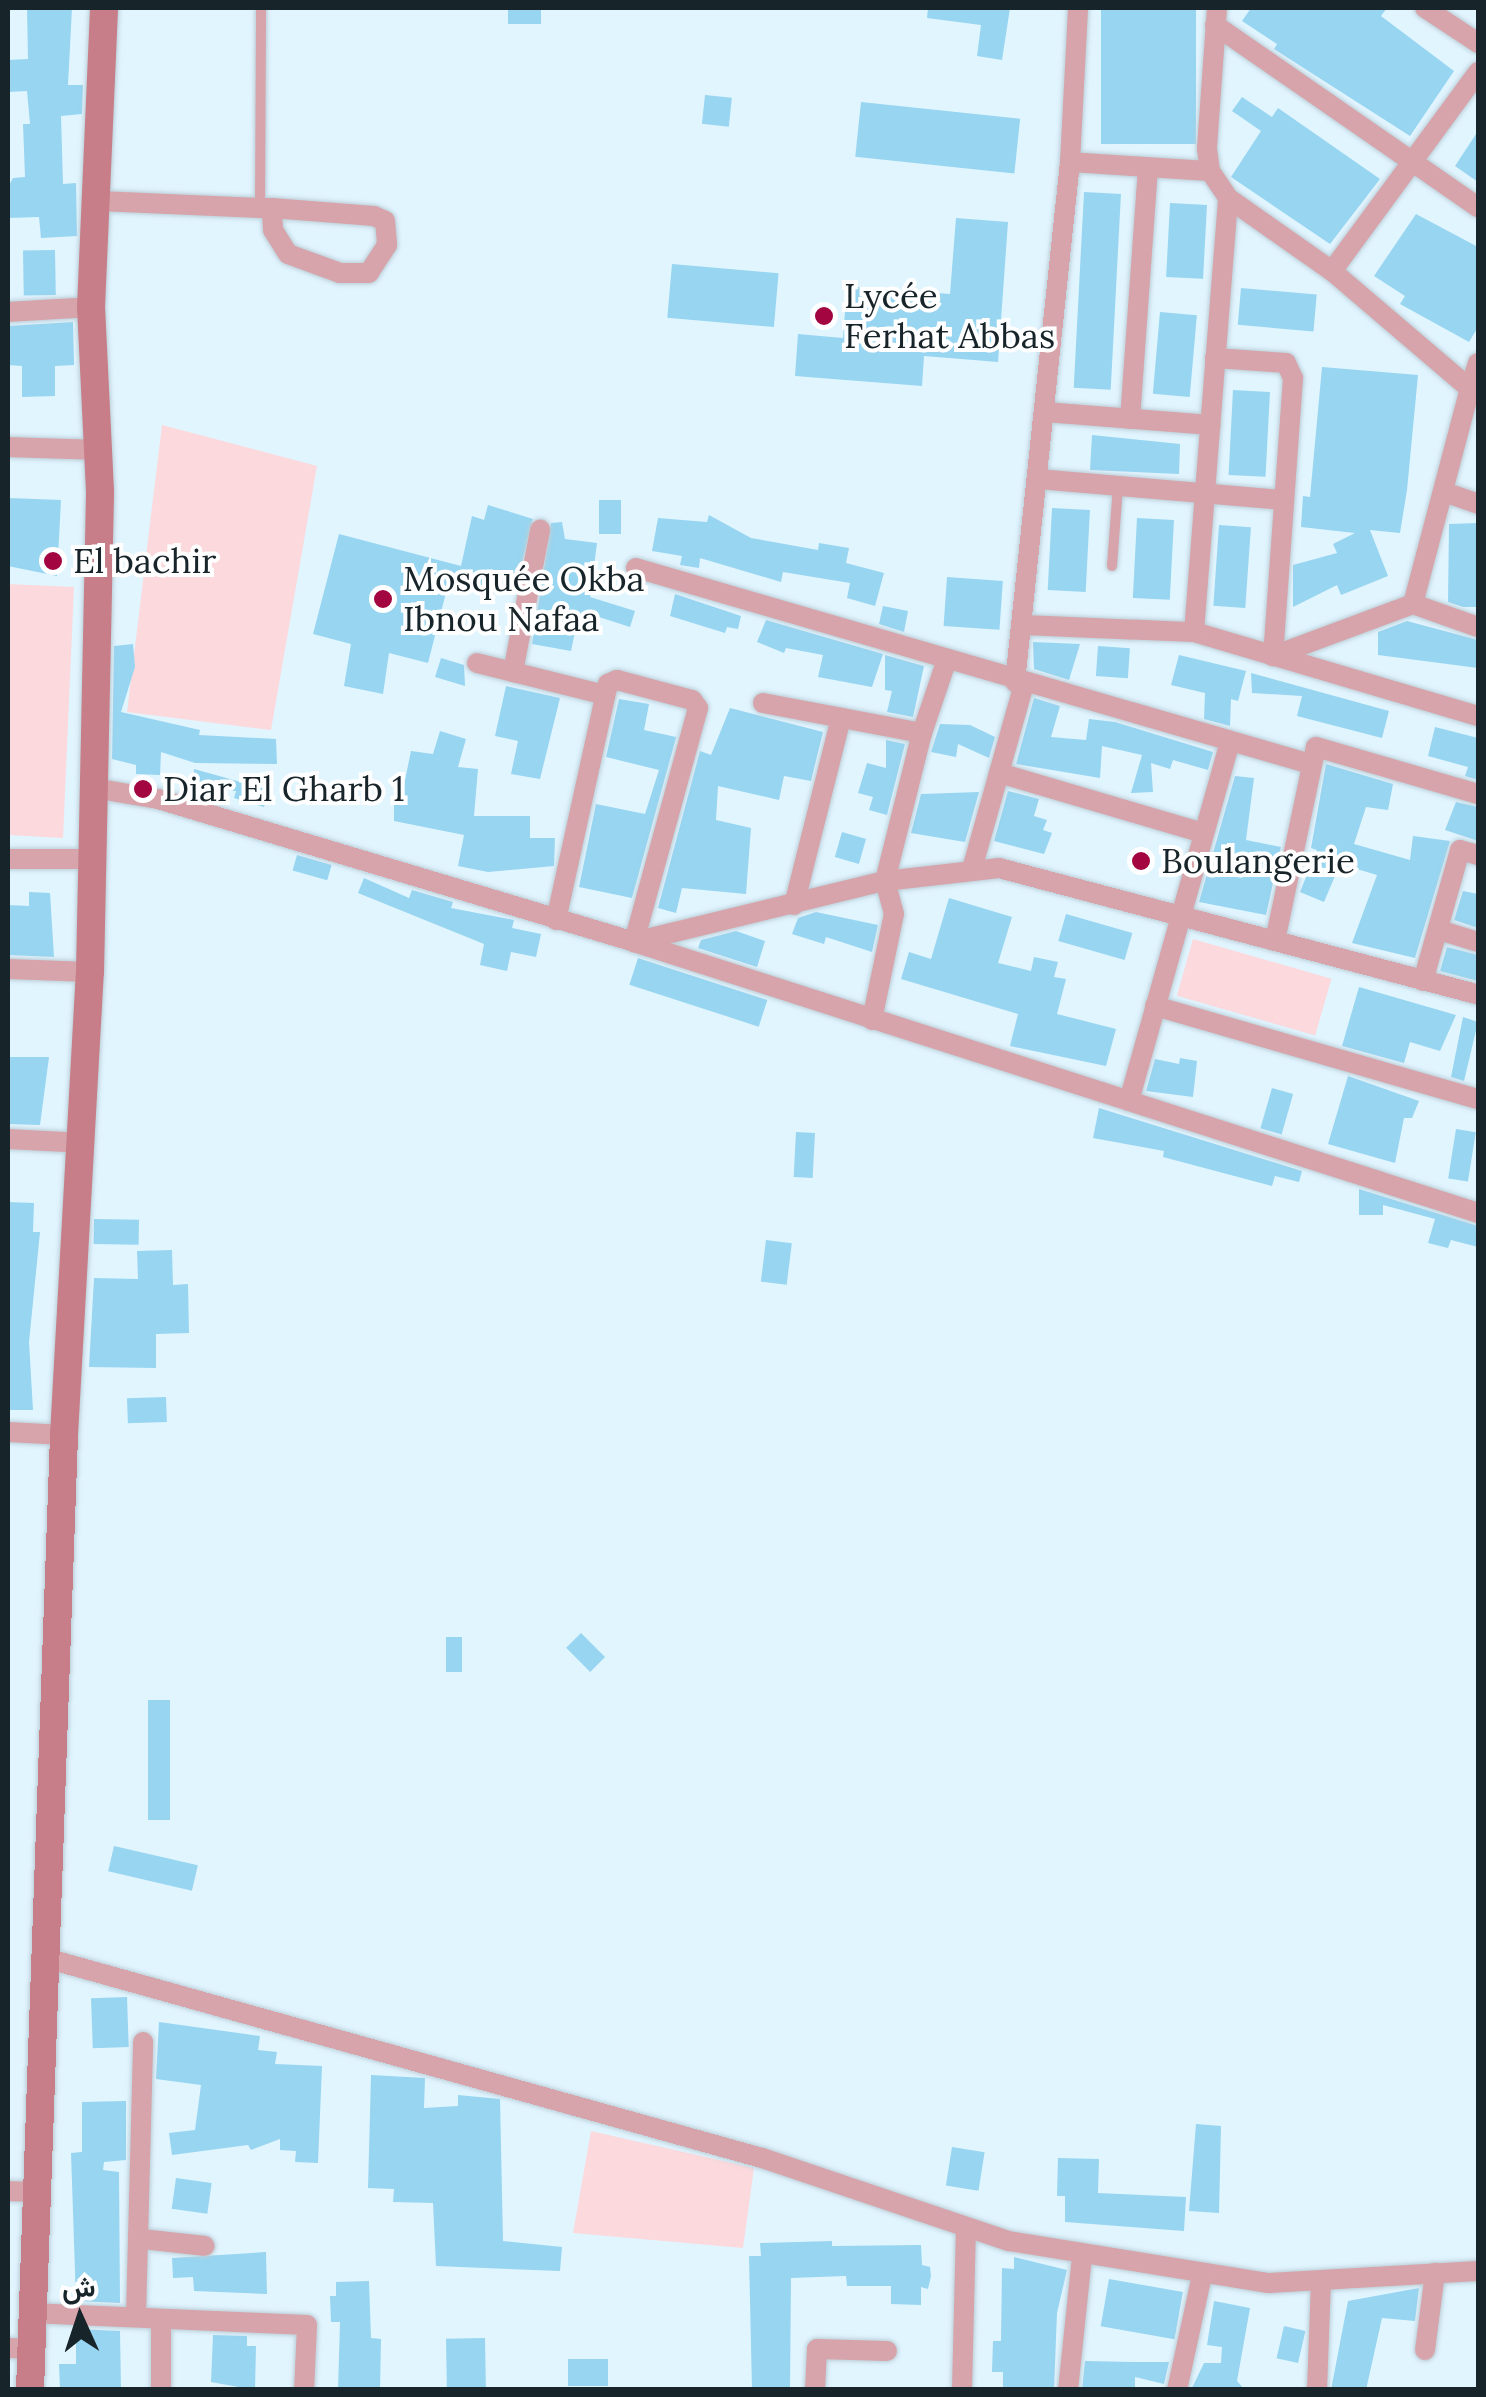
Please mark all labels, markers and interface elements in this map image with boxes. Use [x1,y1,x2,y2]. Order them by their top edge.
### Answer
place label: Lycée Ferhat Abbas [844,275,1055,357]
marker: Lycée Ferhat Abbas [813,305,835,327]
place label: El bachir [73,540,216,582]
marker: El bachir [42,550,64,572]
place label: Mosquée Okba Ibnou Nafaa [403,558,645,640]
marker: Mosquée Okba Ibnou Nafaa [372,588,394,610]
place label: Diar El Gharb 1 [163,768,405,810]
marker: Diar El Gharb 1 [132,778,154,800]
place label: Boulangerie [1161,840,1355,882]
marker: Boulangerie [1130,850,1152,872]
north arrow [30,2267,130,2367]
text: ش [61,2268,96,2306]

